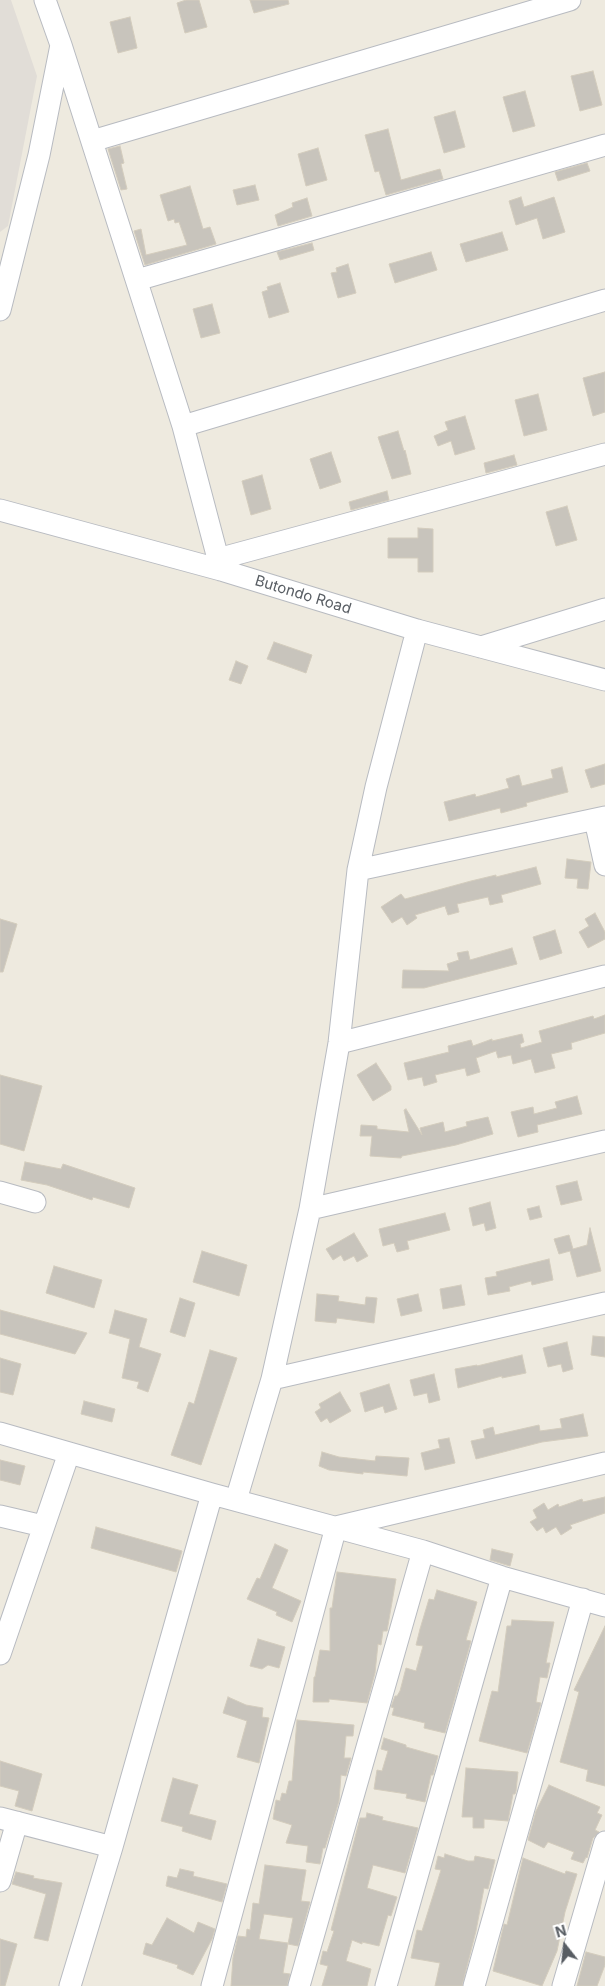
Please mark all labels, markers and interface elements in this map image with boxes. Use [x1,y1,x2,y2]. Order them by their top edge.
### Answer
street label: Butondo Road [253,572,353,618]
north arrow [540,1921,590,1971]
text: N [553,1921,568,1941]

